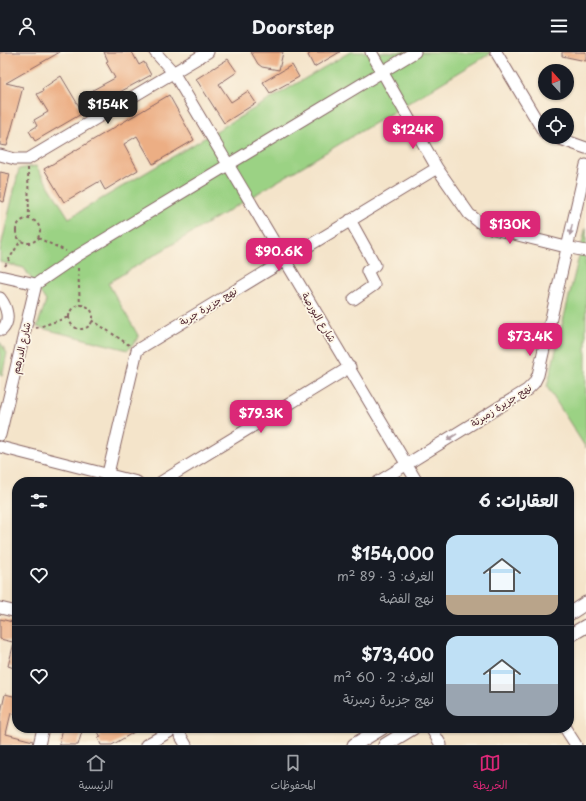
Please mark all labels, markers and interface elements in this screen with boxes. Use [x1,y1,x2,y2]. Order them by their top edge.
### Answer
text: Doorstep [252,13,334,40]
icon: person [16,15,38,37]
icon: menu [548,15,570,37]
north arrow [538,64,574,100]
map controls [538,64,574,144]
pin: $154K [80,91,136,125]
text: $154K [87,94,129,113]
button: locate [538,108,574,144]
pin: $124K [385,116,441,150]
text: $124K [392,119,434,138]
pin: $130K [482,211,538,245]
text: $130K [489,214,531,233]
one-way arrow [567,224,573,236]
pin: $90.6K [246,238,312,272]
text: $90.6K [255,241,303,260]
street label: نهج جزيرة جربة [176,282,240,329]
street label: شارع البورصة [298,289,340,345]
street label: شارع الدرهم [7,320,35,375]
pin: $73.4K [497,323,563,357]
text: $73.4K [507,326,553,345]
street label: نهج جزيرة زمبرتة [467,379,535,431]
pin: $79.3K [228,400,294,434]
text: $79.3K [239,403,283,422]
one-way arrow [447,433,457,441]
text: العقارات: 6 [479,487,558,513]
icon: filters [28,490,50,512]
text: $154,000 [351,540,434,566]
icon: home [478,551,526,599]
icon: heart [28,564,50,586]
text: الغرف: 3 · 89 m² [337,566,434,585]
text: نهج الفضة [380,588,434,607]
text: $73,400 [361,641,434,667]
icon: home [478,652,526,700]
icon: heart [28,665,50,687]
text: الغرف: 2 · 60 m² [333,667,434,686]
text: نهج جزيرة زمبرتة [343,689,434,708]
tab: الرئيسية [79,752,113,795]
tab: المحفوظات [270,752,316,795]
tab: الخريطة [473,752,507,795]

